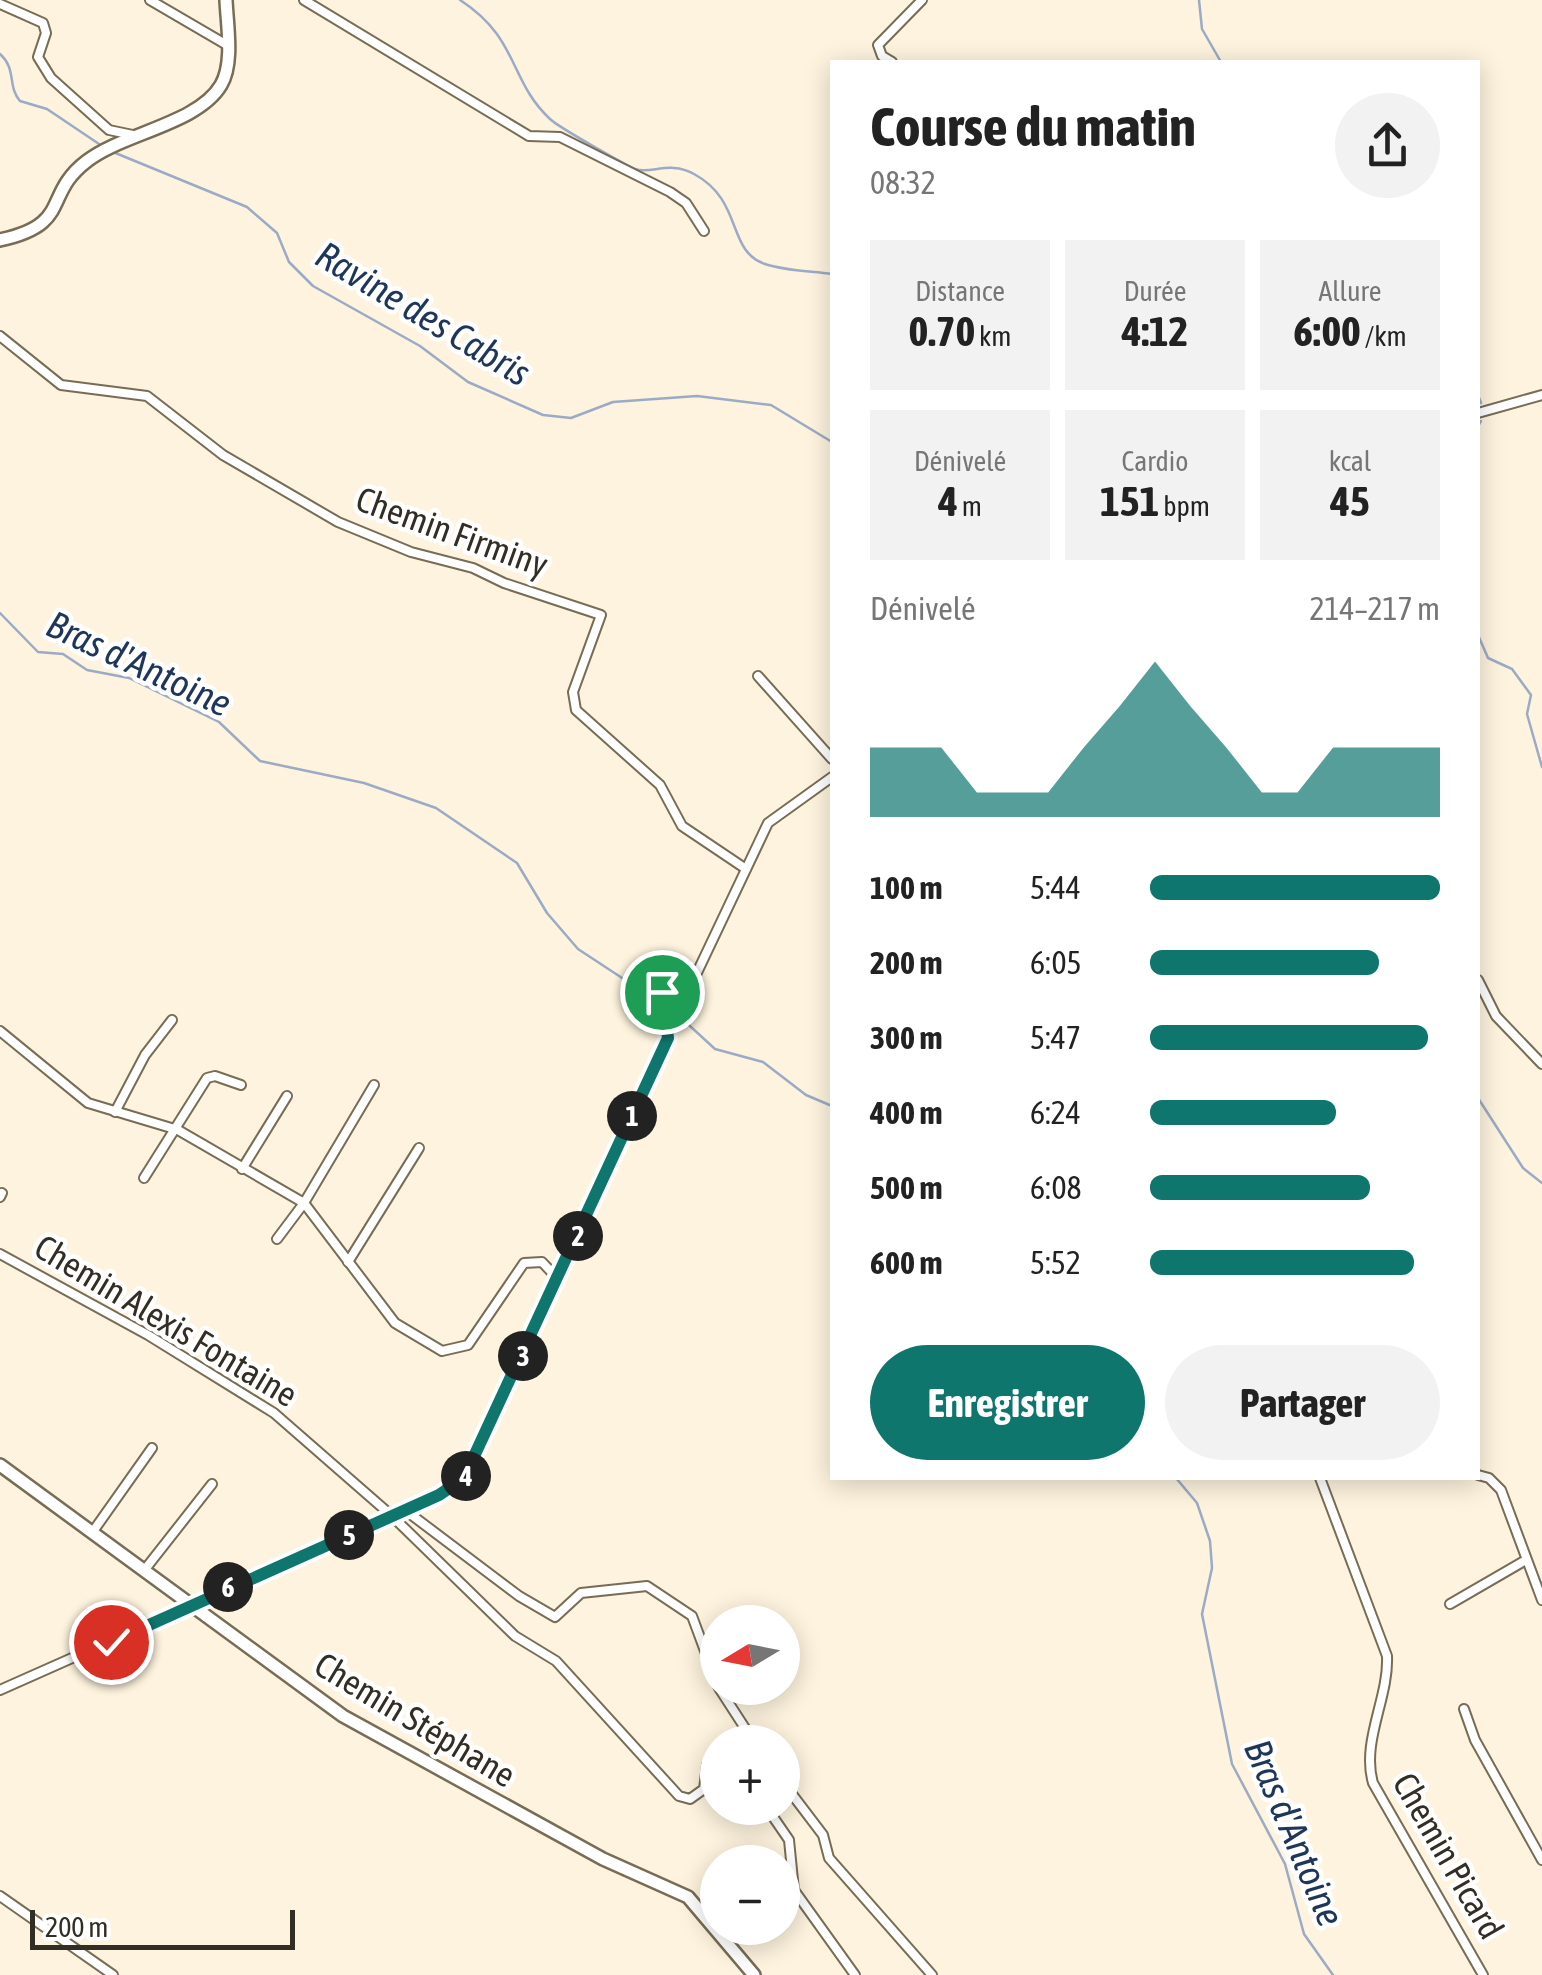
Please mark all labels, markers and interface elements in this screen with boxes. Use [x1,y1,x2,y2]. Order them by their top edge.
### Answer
button: share [1335,93,1440,198]
text: Course du matin [870,95,1196,158]
text: 08:32 [870,164,936,201]
water label: Ravine des Cabris [308,233,538,394]
text: Distance [915,275,1005,307]
text: Durée [1124,275,1186,307]
text: Allure [1318,275,1382,307]
text: 0.70 [908,307,975,355]
text: 4:12 [1122,307,1188,355]
text: 6:00 [1293,307,1361,355]
text: km [975,320,1012,352]
text: /km [1361,320,1407,352]
text: Dénivelé [914,445,1006,477]
text: Cardio [1122,445,1188,477]
text: kcal [1329,445,1371,477]
text: 4 [938,477,958,525]
text: 151 [1100,477,1159,525]
text: 45 [1330,477,1370,525]
street label: Chemin Firminy [351,478,554,584]
text: m [958,490,982,522]
text: bpm [1159,490,1210,522]
text: Dénivelé [870,590,975,627]
text: 214–217 m [1310,590,1440,627]
water label: Bras d'Antoine [40,602,238,725]
text: 100 m [870,869,943,906]
text: 5:44 [1030,869,1081,906]
text: 200 m [870,944,943,981]
text: 6:05 [1030,944,1081,981]
pin [620,950,705,1035]
icon: arrive [635,965,690,1020]
text: 300 m [870,1019,943,1056]
text: 5:47 [1030,1019,1081,1056]
pin: 1 [607,1091,657,1141]
text: 400 m [870,1094,943,1131]
text: 6:24 [1030,1094,1081,1131]
text: 1 [625,1100,639,1132]
text: 500 m [870,1169,943,1206]
text: 6:08 [1030,1169,1081,1206]
pin: 2 [553,1211,603,1261]
text: 2 [571,1220,585,1252]
street label: Chemin Alexis Fontaine [28,1226,305,1414]
text: 600 m [870,1244,943,1281]
text: 5:52 [1030,1244,1081,1281]
pin: 3 [498,1331,548,1381]
text: 3 [516,1340,530,1372]
button: Enregistrer [870,1345,1145,1460]
button: Partager [1165,1345,1440,1460]
pin: 4 [441,1451,491,1501]
text: 4 [459,1460,473,1492]
pin: 5 [324,1510,374,1560]
text: 5 [342,1519,356,1551]
pin: 6 [203,1562,253,1612]
text: 6 [221,1571,235,1603]
pin [69,1600,154,1685]
north arrow [700,1605,800,1705]
map controls [700,1605,800,1945]
icon: check [84,1615,139,1670]
street label: Chemin Stéphane [308,1644,523,1795]
button: + [700,1725,800,1825]
water label: Bras d'Antoine [1236,1733,1353,1933]
street label: Chemin Picard [1385,1766,1512,1945]
button: − [700,1845,800,1945]
scale bar [30,1905,295,1950]
text: 200 m [45,1911,108,1943]

